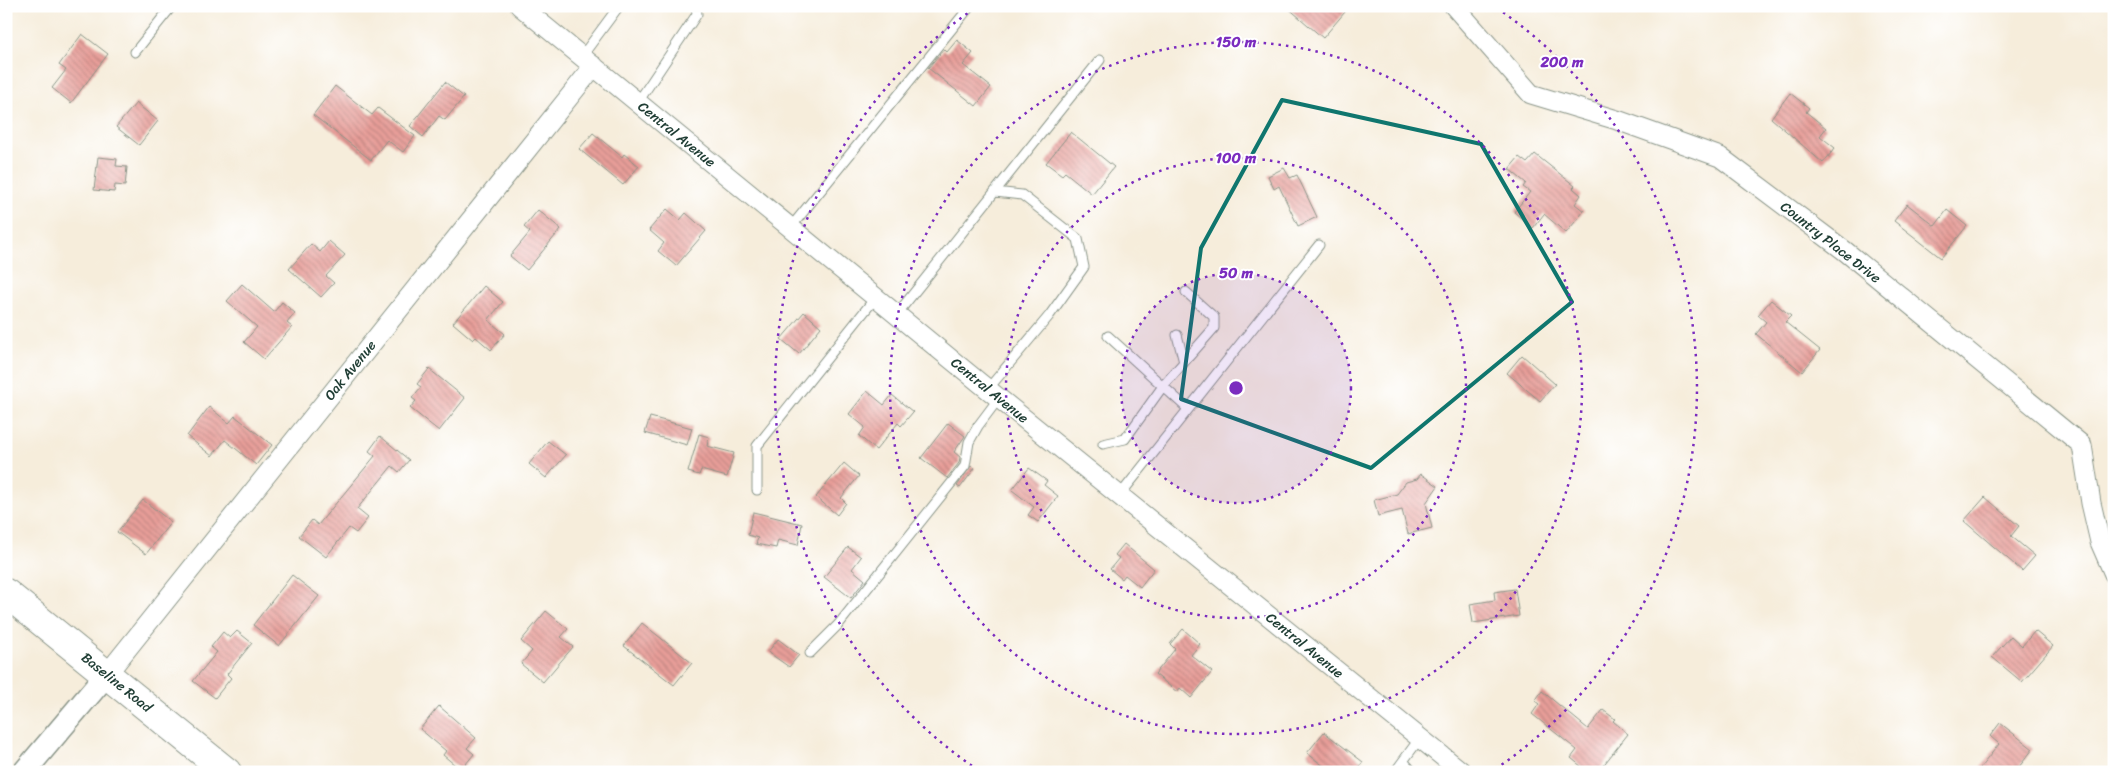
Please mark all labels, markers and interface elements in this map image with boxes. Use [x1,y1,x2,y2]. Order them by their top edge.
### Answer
text: 150 m [1216,29,1257,55]
text: 200 m [1539,49,1584,75]
street label: Central Avenue [632,95,721,174]
text: 100 m [1216,145,1257,171]
street label: Country Place Drive [1775,195,1887,290]
text: 50 m [1219,260,1254,286]
street label: Oak Avenue [318,334,383,406]
street label: Central Avenue [945,351,1034,430]
centre of rings [1227,379,1245,397]
street label: Central Avenue [1260,606,1349,685]
street label: Baseline Road [75,646,159,720]

